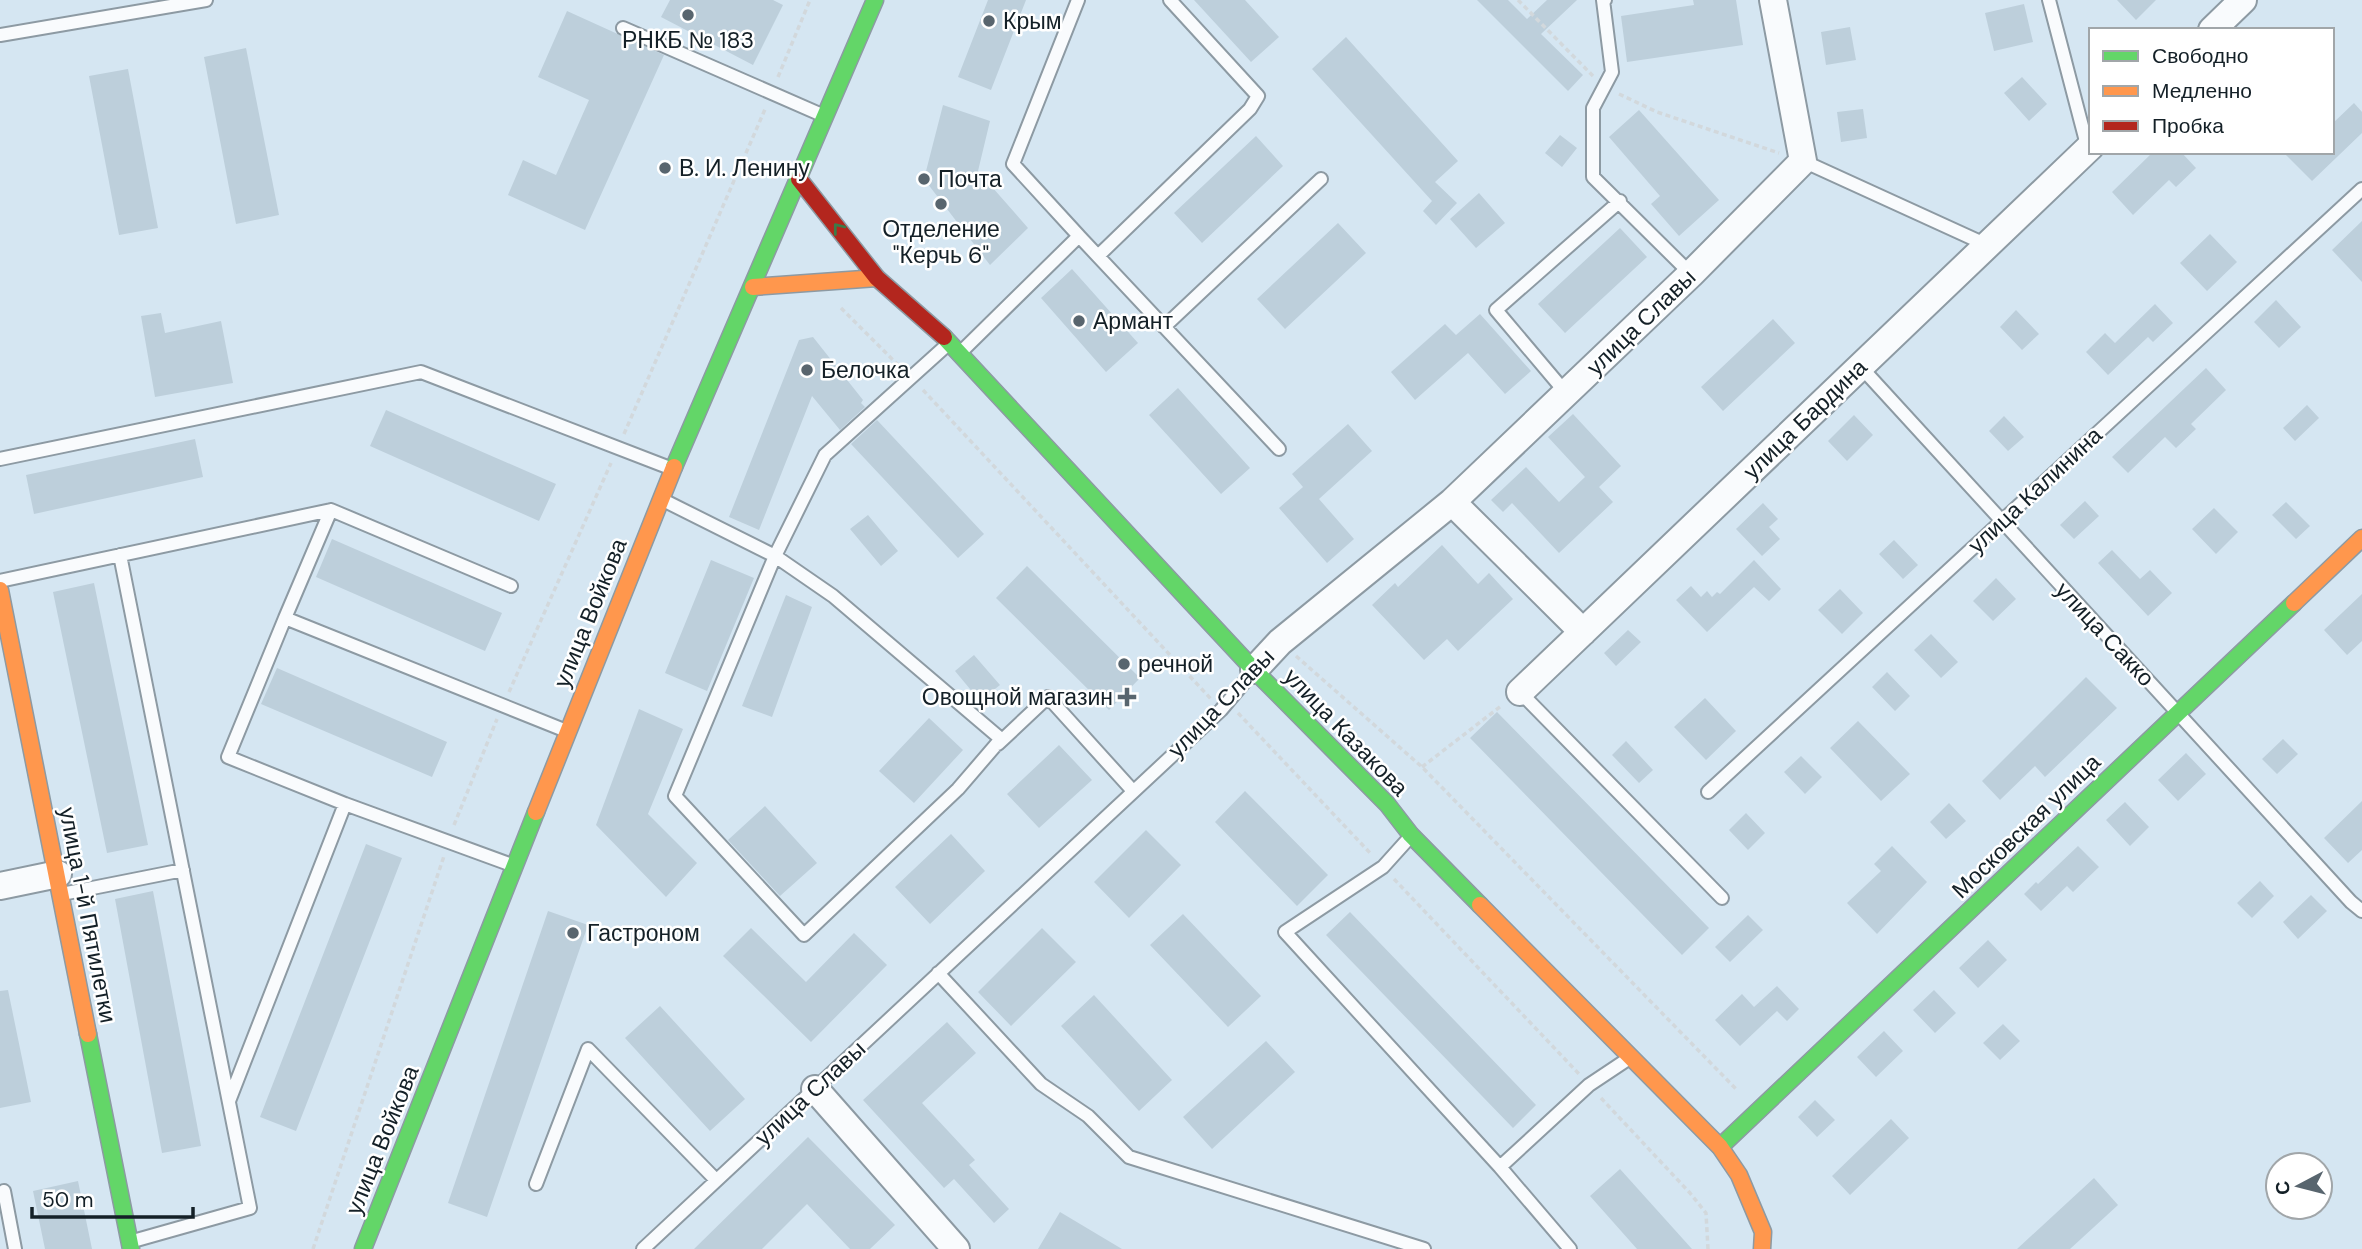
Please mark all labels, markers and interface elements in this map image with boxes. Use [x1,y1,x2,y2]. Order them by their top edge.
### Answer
place label: Крым [1003,6,1062,36]
marker: РНКБ № 183 [680,7,696,23]
marker: Крым [981,13,997,29]
place label: РНКБ № 183 [622,25,754,55]
legend [2089,28,2334,154]
text: Свободно [2152,42,2249,70]
text: Медленно [2152,77,2252,105]
text: Пробка [2152,112,2224,140]
place label: В. И. Ленину [679,153,810,183]
marker: В. И. Ленину [657,160,673,176]
place label: Почта [938,164,1002,194]
marker: Почта [916,171,932,187]
marker: Отделение "Керчь 6" [933,196,949,212]
place label: Отделение "Керчь 6" [882,214,1000,270]
one-way arrow [834,223,847,236]
street label: улица Славы [1580,262,1702,382]
place label: Армант [1093,306,1173,336]
marker: Армант [1071,313,1087,329]
street label: улица Бардина [1737,352,1874,486]
place label: Белочка [821,355,910,385]
marker: Белочка [799,362,815,378]
street label: улица Калинина [1962,420,2109,560]
street label: улица Войкова [546,534,634,692]
street label: улица Сакко [2049,575,2161,693]
street label: улица Славы [1161,642,1281,764]
place label: речной [1138,649,1213,679]
marker: речной [1116,656,1132,672]
street label: улица Казакова [1277,662,1415,802]
place label: Овощной магазин [922,682,1113,712]
marker: Овощной магазин [1119,689,1135,705]
street label: Московская улица [1945,747,2107,905]
street label: улица 1-й Пятилетки [52,805,124,1025]
place label: Гастроном [587,918,700,948]
marker: Гастроном [565,925,581,941]
street label: улица Славы [748,1034,872,1152]
street label: улица Войкова [338,1061,426,1219]
north arrow [2264,1151,2334,1221]
scale bar [32,1176,192,1220]
text: С [2269,1179,2296,1196]
text: 50 m [42,1186,93,1214]

